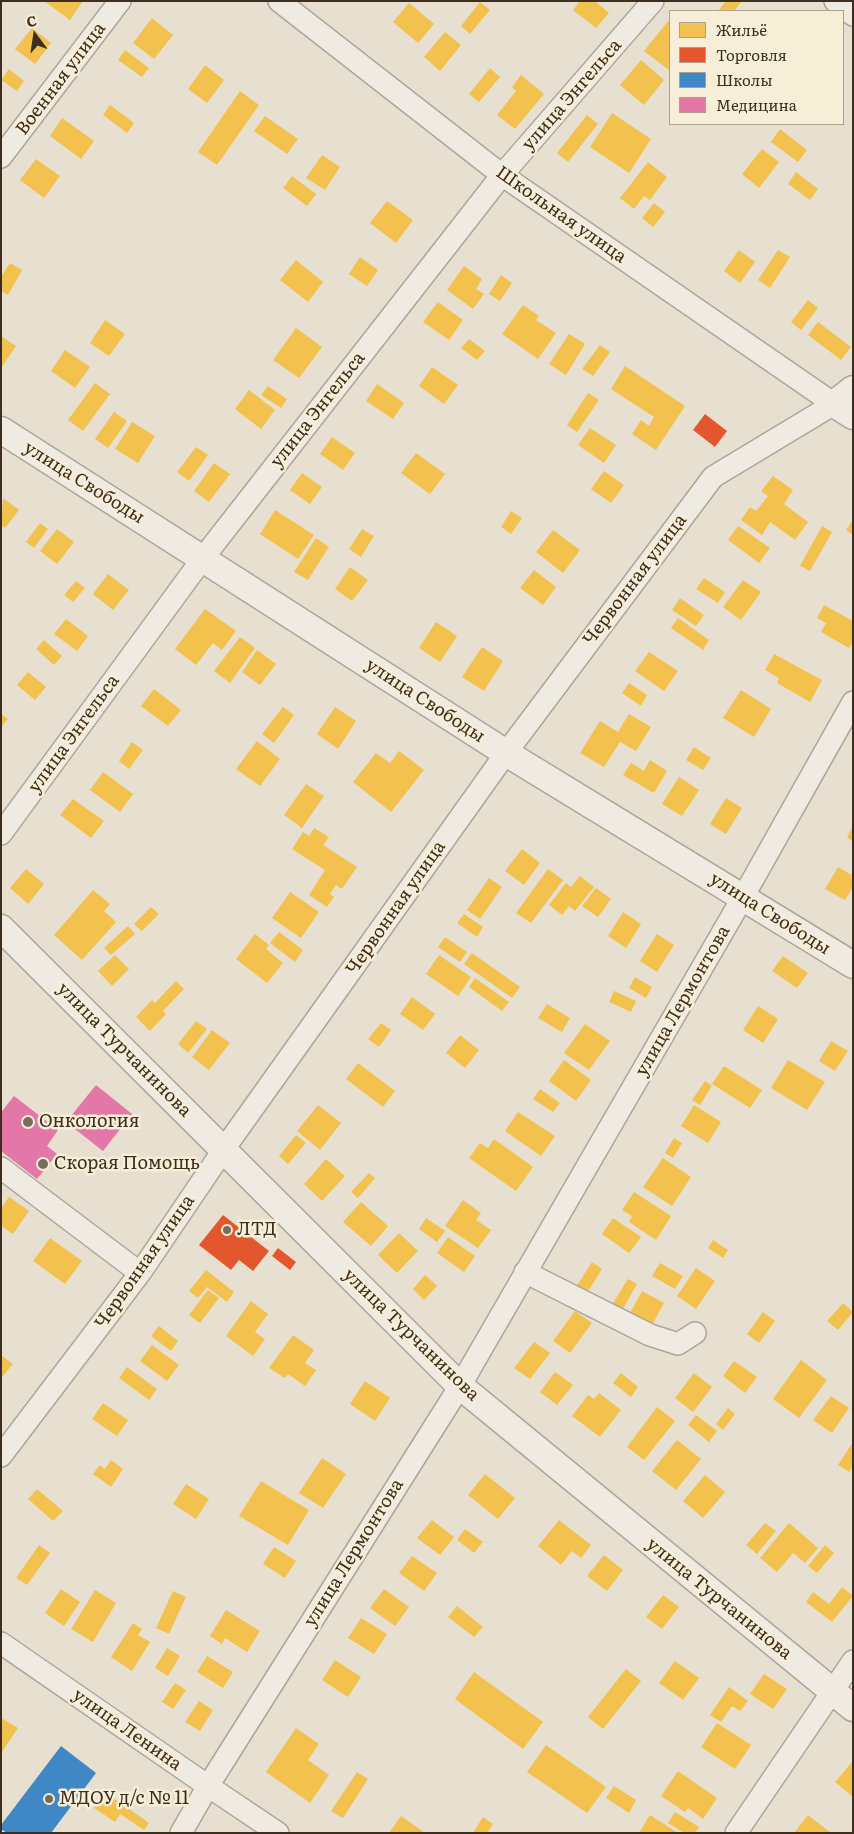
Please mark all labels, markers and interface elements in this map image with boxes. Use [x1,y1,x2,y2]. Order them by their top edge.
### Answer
north arrow [10,10,60,60]
text: С [24,10,39,31]
legend [669,10,844,125]
street label: Военная улица [12,18,110,140]
text: Жильё [716,18,767,41]
street label: улица Энгельса [518,35,626,155]
text: Торговля [716,43,787,66]
text: Школы [716,68,772,91]
text: Медицина [716,93,797,116]
street label: Школьная улица [492,162,630,268]
street label: улица Энгельса [266,348,370,472]
street label: улица Свободы [20,437,148,529]
street label: Червонная улица [579,510,691,650]
street label: улица Свободы [361,654,489,748]
street label: улица Энгельса [24,671,124,797]
street label: Червонная улица [342,837,450,979]
street label: улица Свободы [706,868,834,960]
street label: улица Лермонтова [631,922,735,1080]
street label: улица Турчанинова [52,978,196,1122]
place label: Онкология [39,1111,140,1133]
marker: Онкология [21,1115,35,1129]
place label: Скорая Помощь [54,1153,200,1175]
marker: Скорая Помощь [36,1157,50,1171]
street label: Червонная улица [91,1191,199,1333]
place label: ЛТД [237,1219,277,1241]
marker: ЛТД [221,1224,233,1236]
street label: улица Турчанинова [338,1264,484,1406]
street label: улица Лермонтова [300,1475,408,1631]
street label: улица Турчанинова [642,1534,796,1664]
street label: улица Ленина [68,1684,186,1776]
place label: МДОУ д/с № 11 [59,1788,189,1810]
marker: МДОУ д/с № 11 [43,1793,55,1805]

